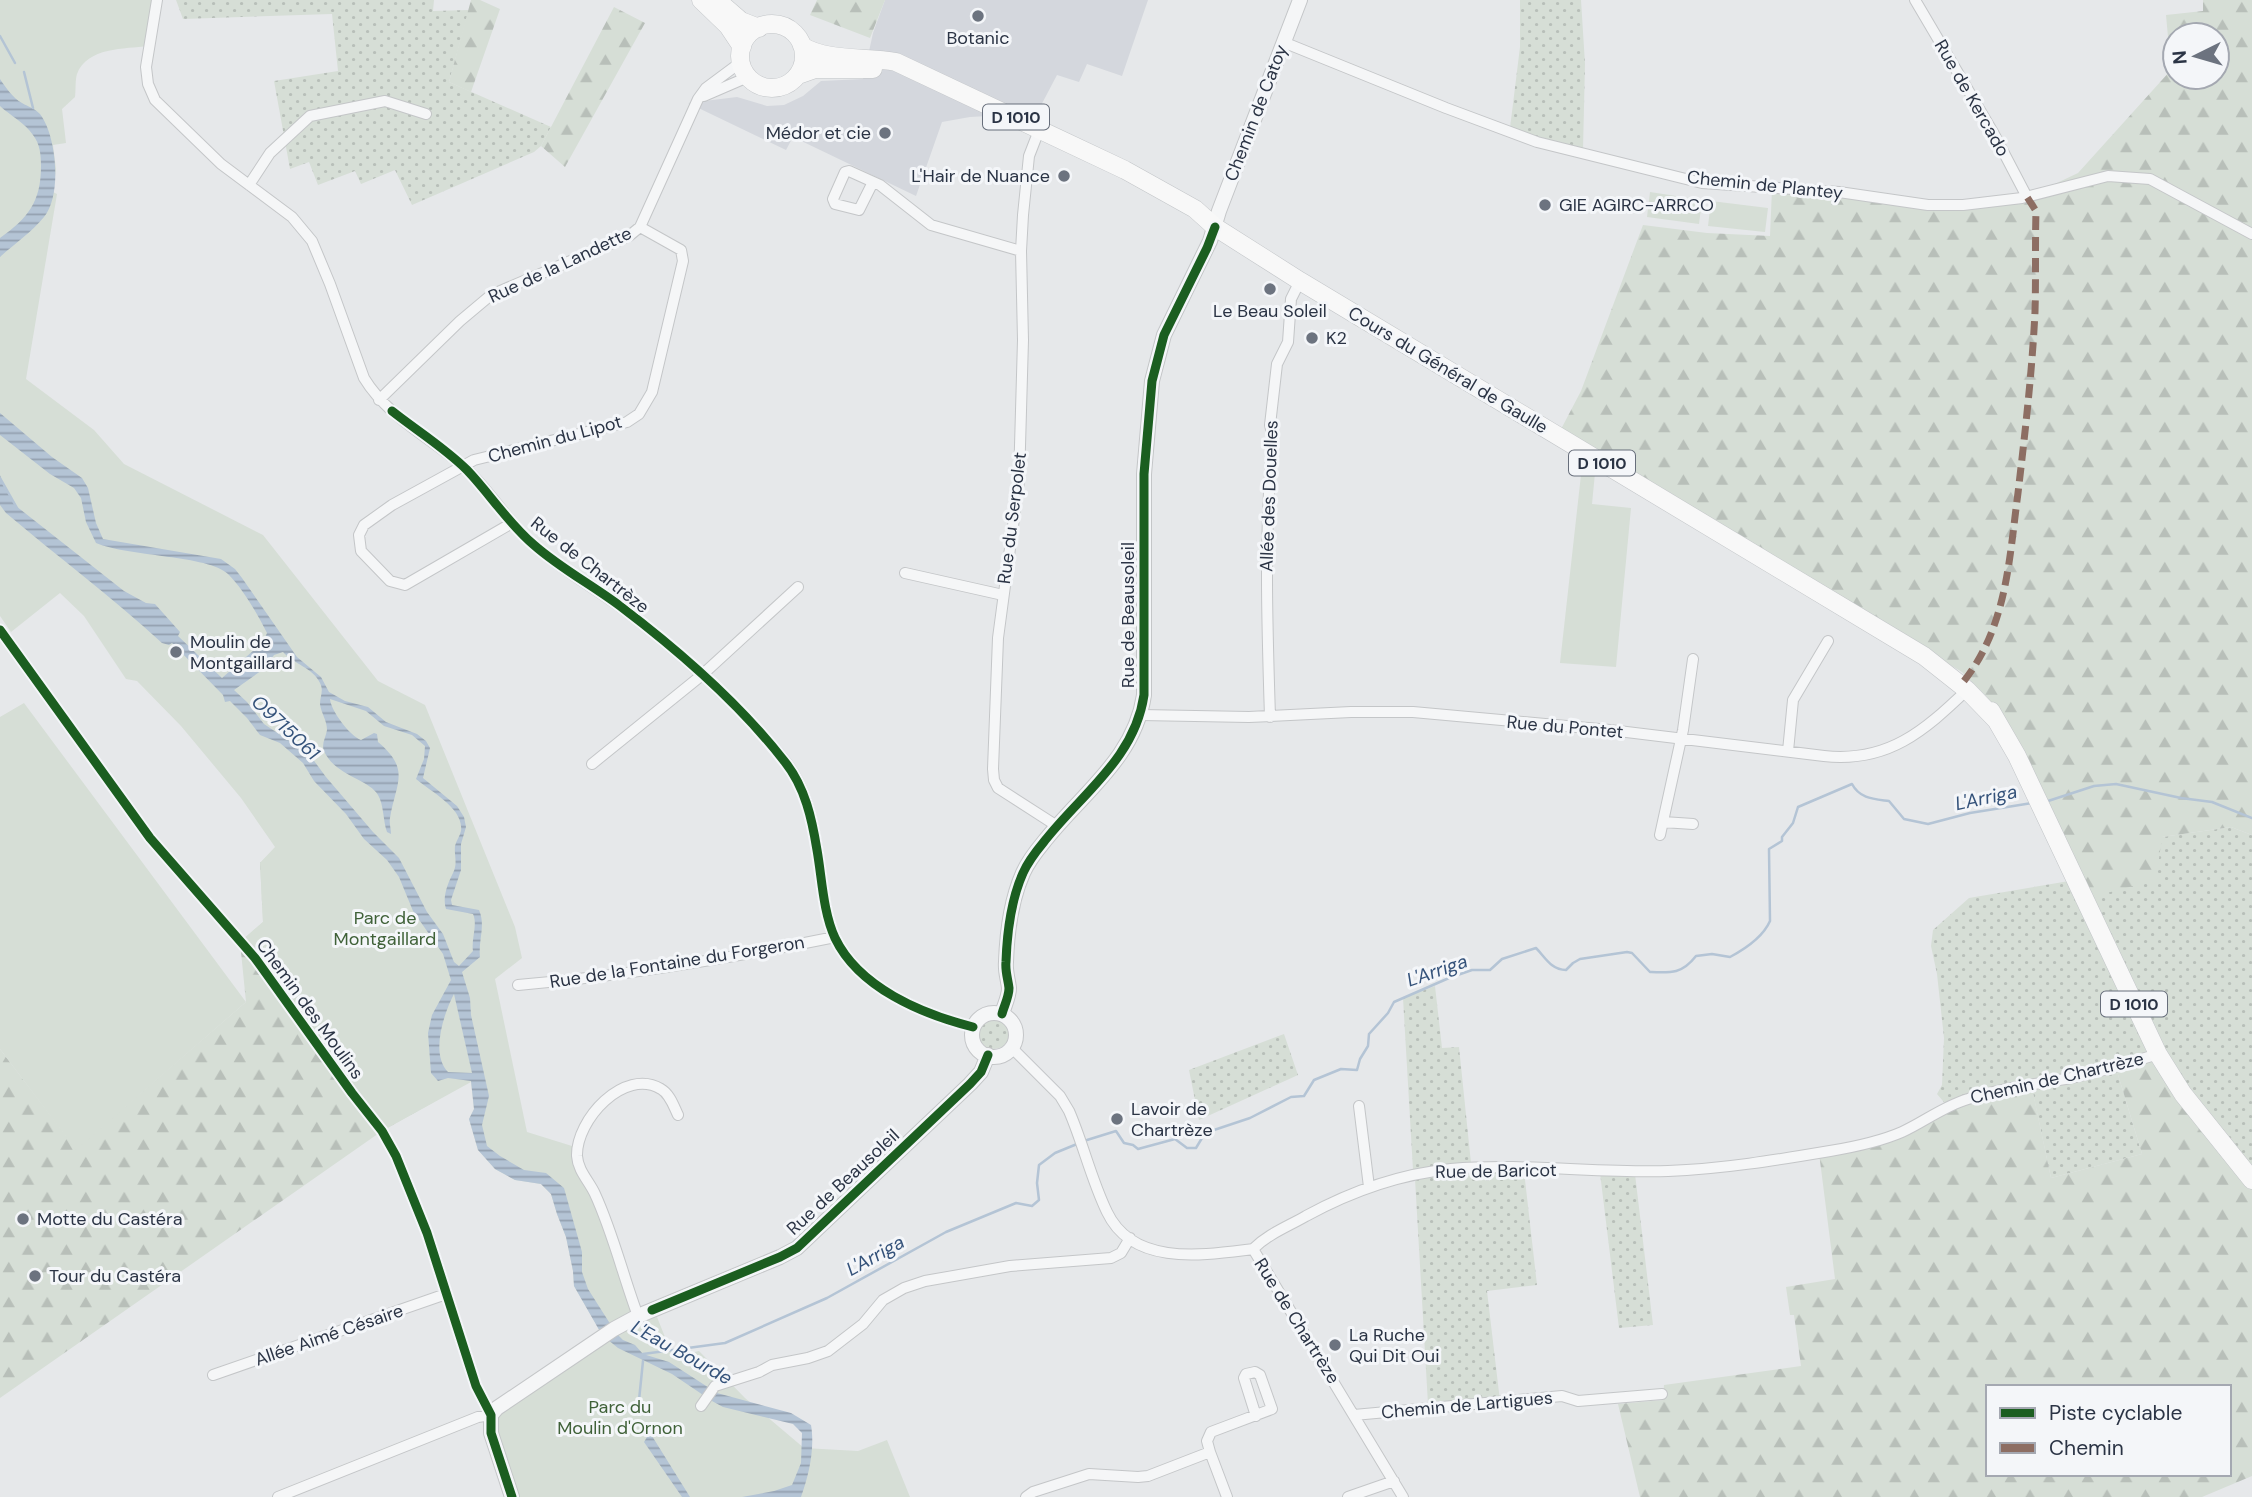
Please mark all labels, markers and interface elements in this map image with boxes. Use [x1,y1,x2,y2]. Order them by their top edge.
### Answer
marker: Botanic [970,8,986,24]
north arrow [2161,21,2231,91]
place label: Botanic [947,26,1009,50]
street label: Rue de Kercado [1929,35,2015,161]
street label: Chemin de Catoy [1219,41,1293,185]
text: N [2167,49,2193,65]
road number: D 1010 [983,105,1049,130]
place label: Médor et cie [766,121,871,145]
marker: Médor et cie [877,125,893,141]
place label: L'Hair de Nuance [911,164,1050,188]
street label: Chemin de Plantey [1686,165,1844,205]
marker: L'Hair de Nuance [1056,168,1072,184]
place label: GIE AGIRC-ARRCO [1559,193,1714,217]
marker: GIE AGIRC-ARRCO [1537,197,1553,213]
street label: Rue de la Landette [484,221,636,309]
marker: Le Beau Soleil [1262,281,1278,297]
place label: Le Beau Soleil [1213,299,1327,323]
street label: Cours du Général de Gaulle [1344,301,1552,439]
place label: K2 [1326,326,1347,350]
marker: K2 [1304,330,1320,346]
street label: Chemin du Lipot [485,410,625,468]
street label: Allée des Douelles [1254,420,1284,572]
road number: D 1010 [1569,450,1635,476]
street label: Rue du Serpolet [992,451,1032,585]
street label: Rue de Chartrèze [526,511,654,619]
street label: Rue de Beausoleil [1116,542,1140,688]
place label: Moulin de Montgaillard [190,630,293,675]
marker: Moulin de Montgaillard [168,644,184,660]
water label: O9715061 [246,689,326,766]
street label: Rue du Pontet [1506,710,1624,744]
water label: L'Arriga [1953,779,2019,816]
park label: Parc de Montgaillard [334,906,436,951]
street label: Rue de la Fontaine du Forgeron [548,930,806,994]
street label: Chemin des Moulins [251,934,369,1084]
water label: L'Arriga [1403,948,1471,993]
road number: D 1010 [2101,992,2167,1016]
street label: Chemin de Chartrèze [1968,1046,2146,1110]
place label: Lavoir de Chartrèze [1131,1097,1213,1142]
marker: Lavoir de Chartrèze [1109,1111,1125,1127]
street label: Rue de Beausoleil [782,1124,904,1240]
street label: Rue de Baricot [1435,1158,1557,1184]
place label: Motte du Castéra [37,1207,183,1231]
marker: Motte du Castéra [15,1211,31,1227]
water label: L'Arriga [842,1229,909,1282]
street label: Rue de Chartrèze [1249,1254,1345,1388]
place label: Tour du Castéra [49,1264,181,1288]
marker: Tour du Castéra [27,1268,43,1284]
street label: Allée Aimé Césaire [252,1298,406,1372]
water label: L'Eau Bourde [627,1314,737,1391]
place label: La Ruche Qui Dit Oui [1349,1323,1439,1368]
marker: La Ruche Qui Dit Oui [1327,1337,1343,1353]
legend [1986,1385,2231,1476]
street label: Chemin de Lartigues [1380,1386,1554,1424]
park label: Parc du Moulin d'Ornon [557,1395,683,1440]
text: Piste cyclable [2049,1399,2182,1427]
text: Chemin [2049,1434,2124,1462]

